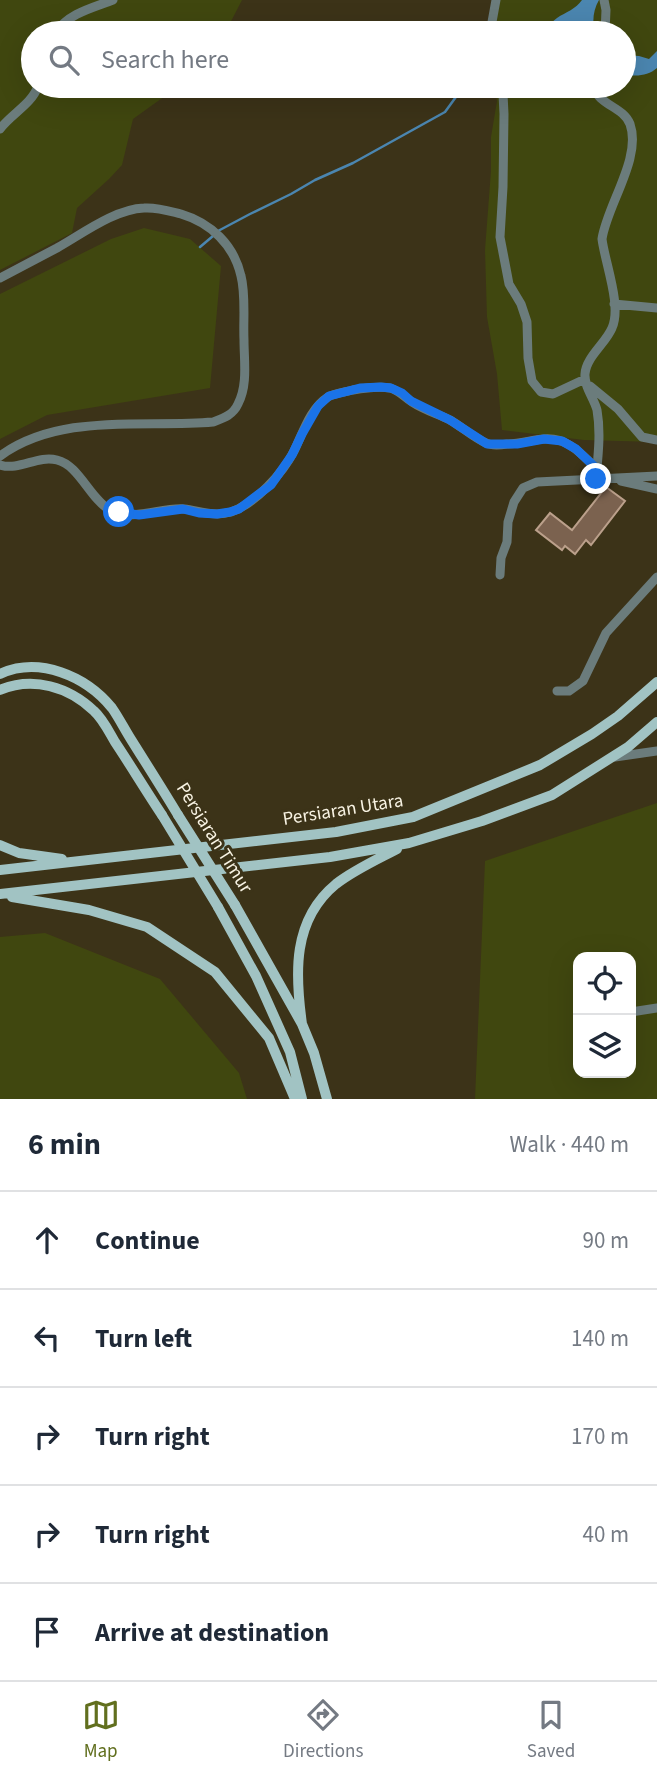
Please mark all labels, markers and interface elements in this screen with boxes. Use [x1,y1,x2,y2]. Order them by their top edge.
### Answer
search box [21,21,636,98]
icon: search [45,41,83,79]
text: Search here [101,41,229,78]
route end [580,463,611,494]
route start [103,496,134,527]
street label: Persiaran Timur [169,777,259,899]
street label: Persiaran Utara [281,787,405,833]
map controls [573,952,636,1078]
button: locate [573,952,636,1015]
button: layers [573,1015,636,1078]
text: 6 min [28,1123,101,1166]
text: Walk · 440 m [510,1128,629,1161]
icon: ahead [28,1221,66,1259]
text: Continue [95,1222,200,1259]
text: 90 m [582,1224,629,1257]
icon: left [28,1319,66,1357]
text: Turn left [95,1320,192,1357]
text: 140 m [571,1322,629,1355]
icon: right [28,1417,66,1455]
text: Turn right [95,1418,210,1455]
text: 170 m [571,1420,629,1453]
icon: right [28,1515,66,1553]
text: Turn right [95,1516,210,1553]
text: 40 m [582,1518,629,1551]
icon: arrive [28,1613,66,1651]
text: Arrive at destination [95,1614,329,1651]
tab: Map [82,1696,120,1765]
tab: Directions [283,1696,363,1765]
tab: Saved [527,1696,575,1765]

